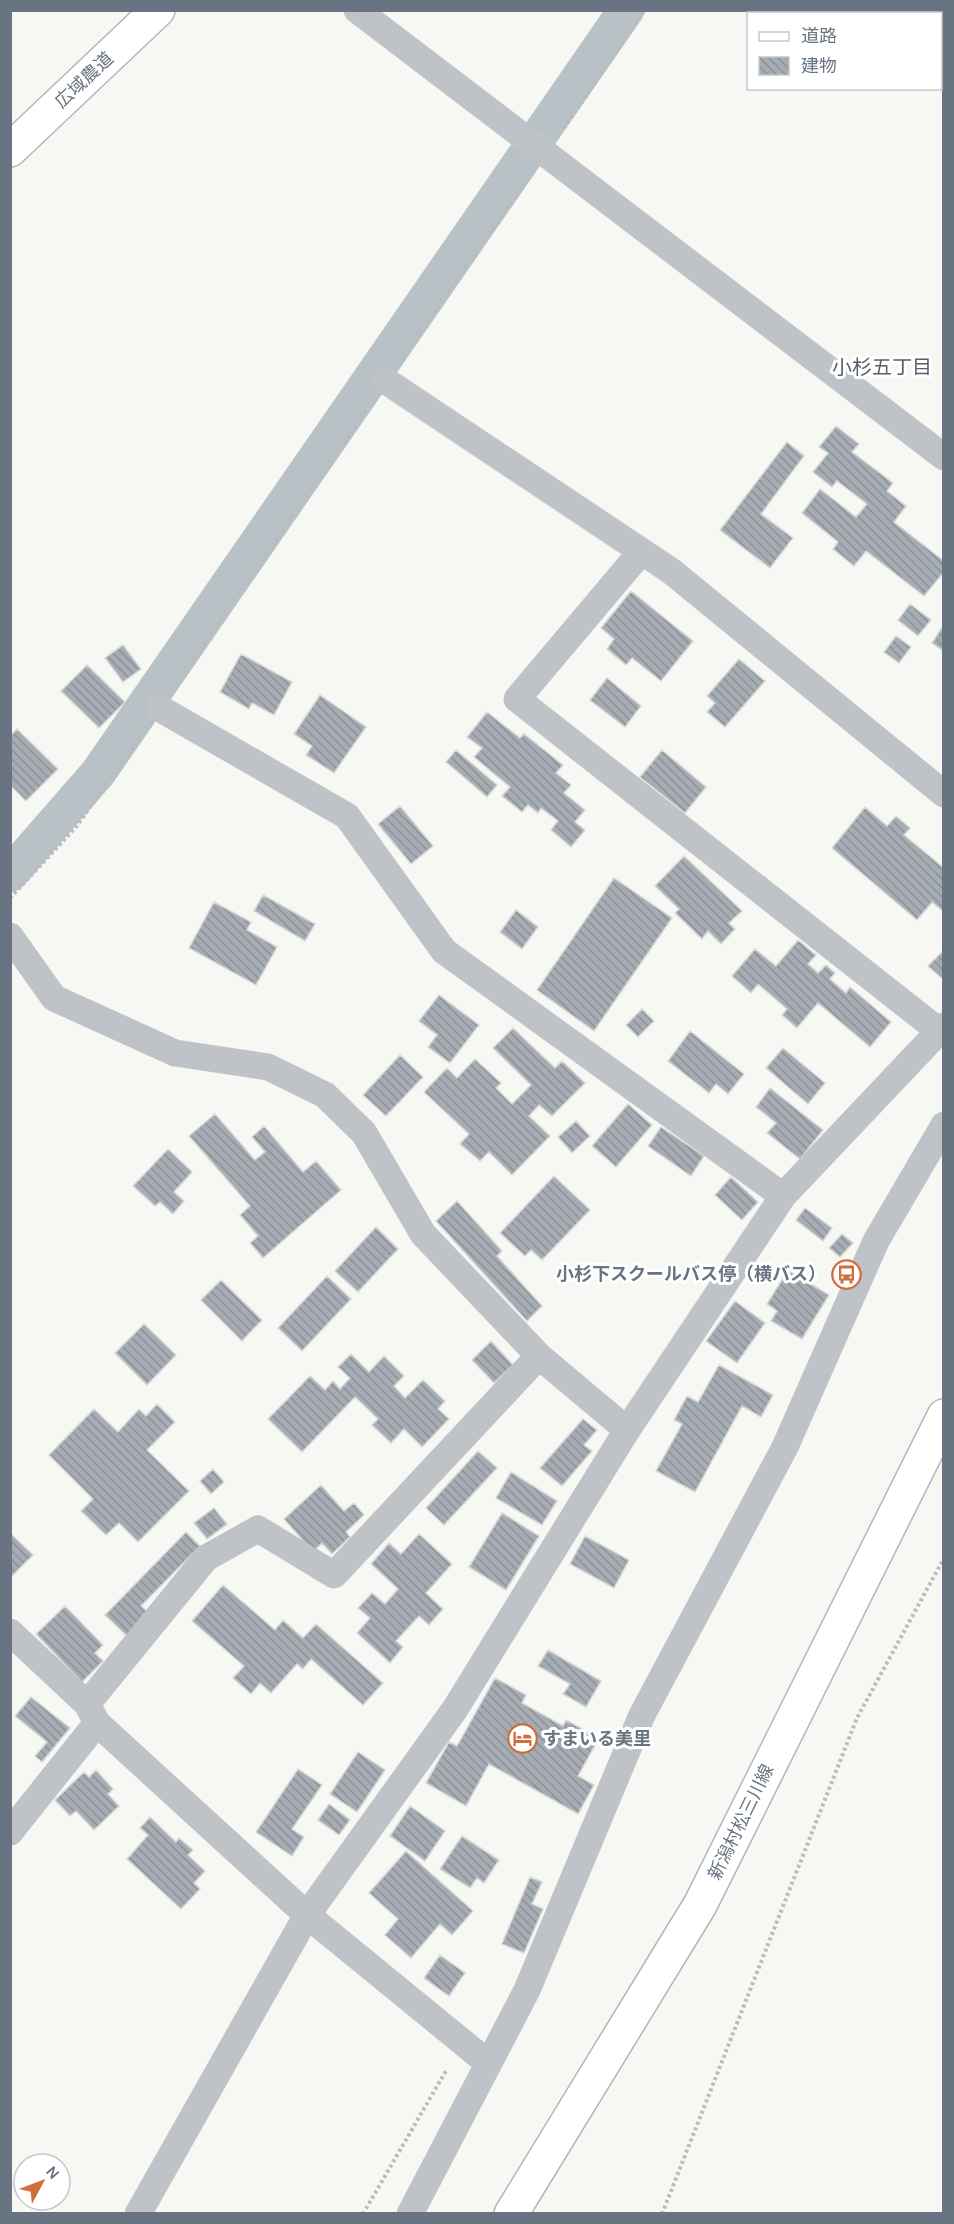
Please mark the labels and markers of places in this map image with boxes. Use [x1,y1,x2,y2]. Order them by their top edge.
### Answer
bus stop icon: 小杉下スクールバス停（横バス） [831,1258,863,1290]
place label: 小杉下スクールバス停（横バス） [556,1263,826,1285]
hotel icon: すまいる美里 [506,1723,538,1755]
place label: すまいる美里 [543,1728,651,1750]

